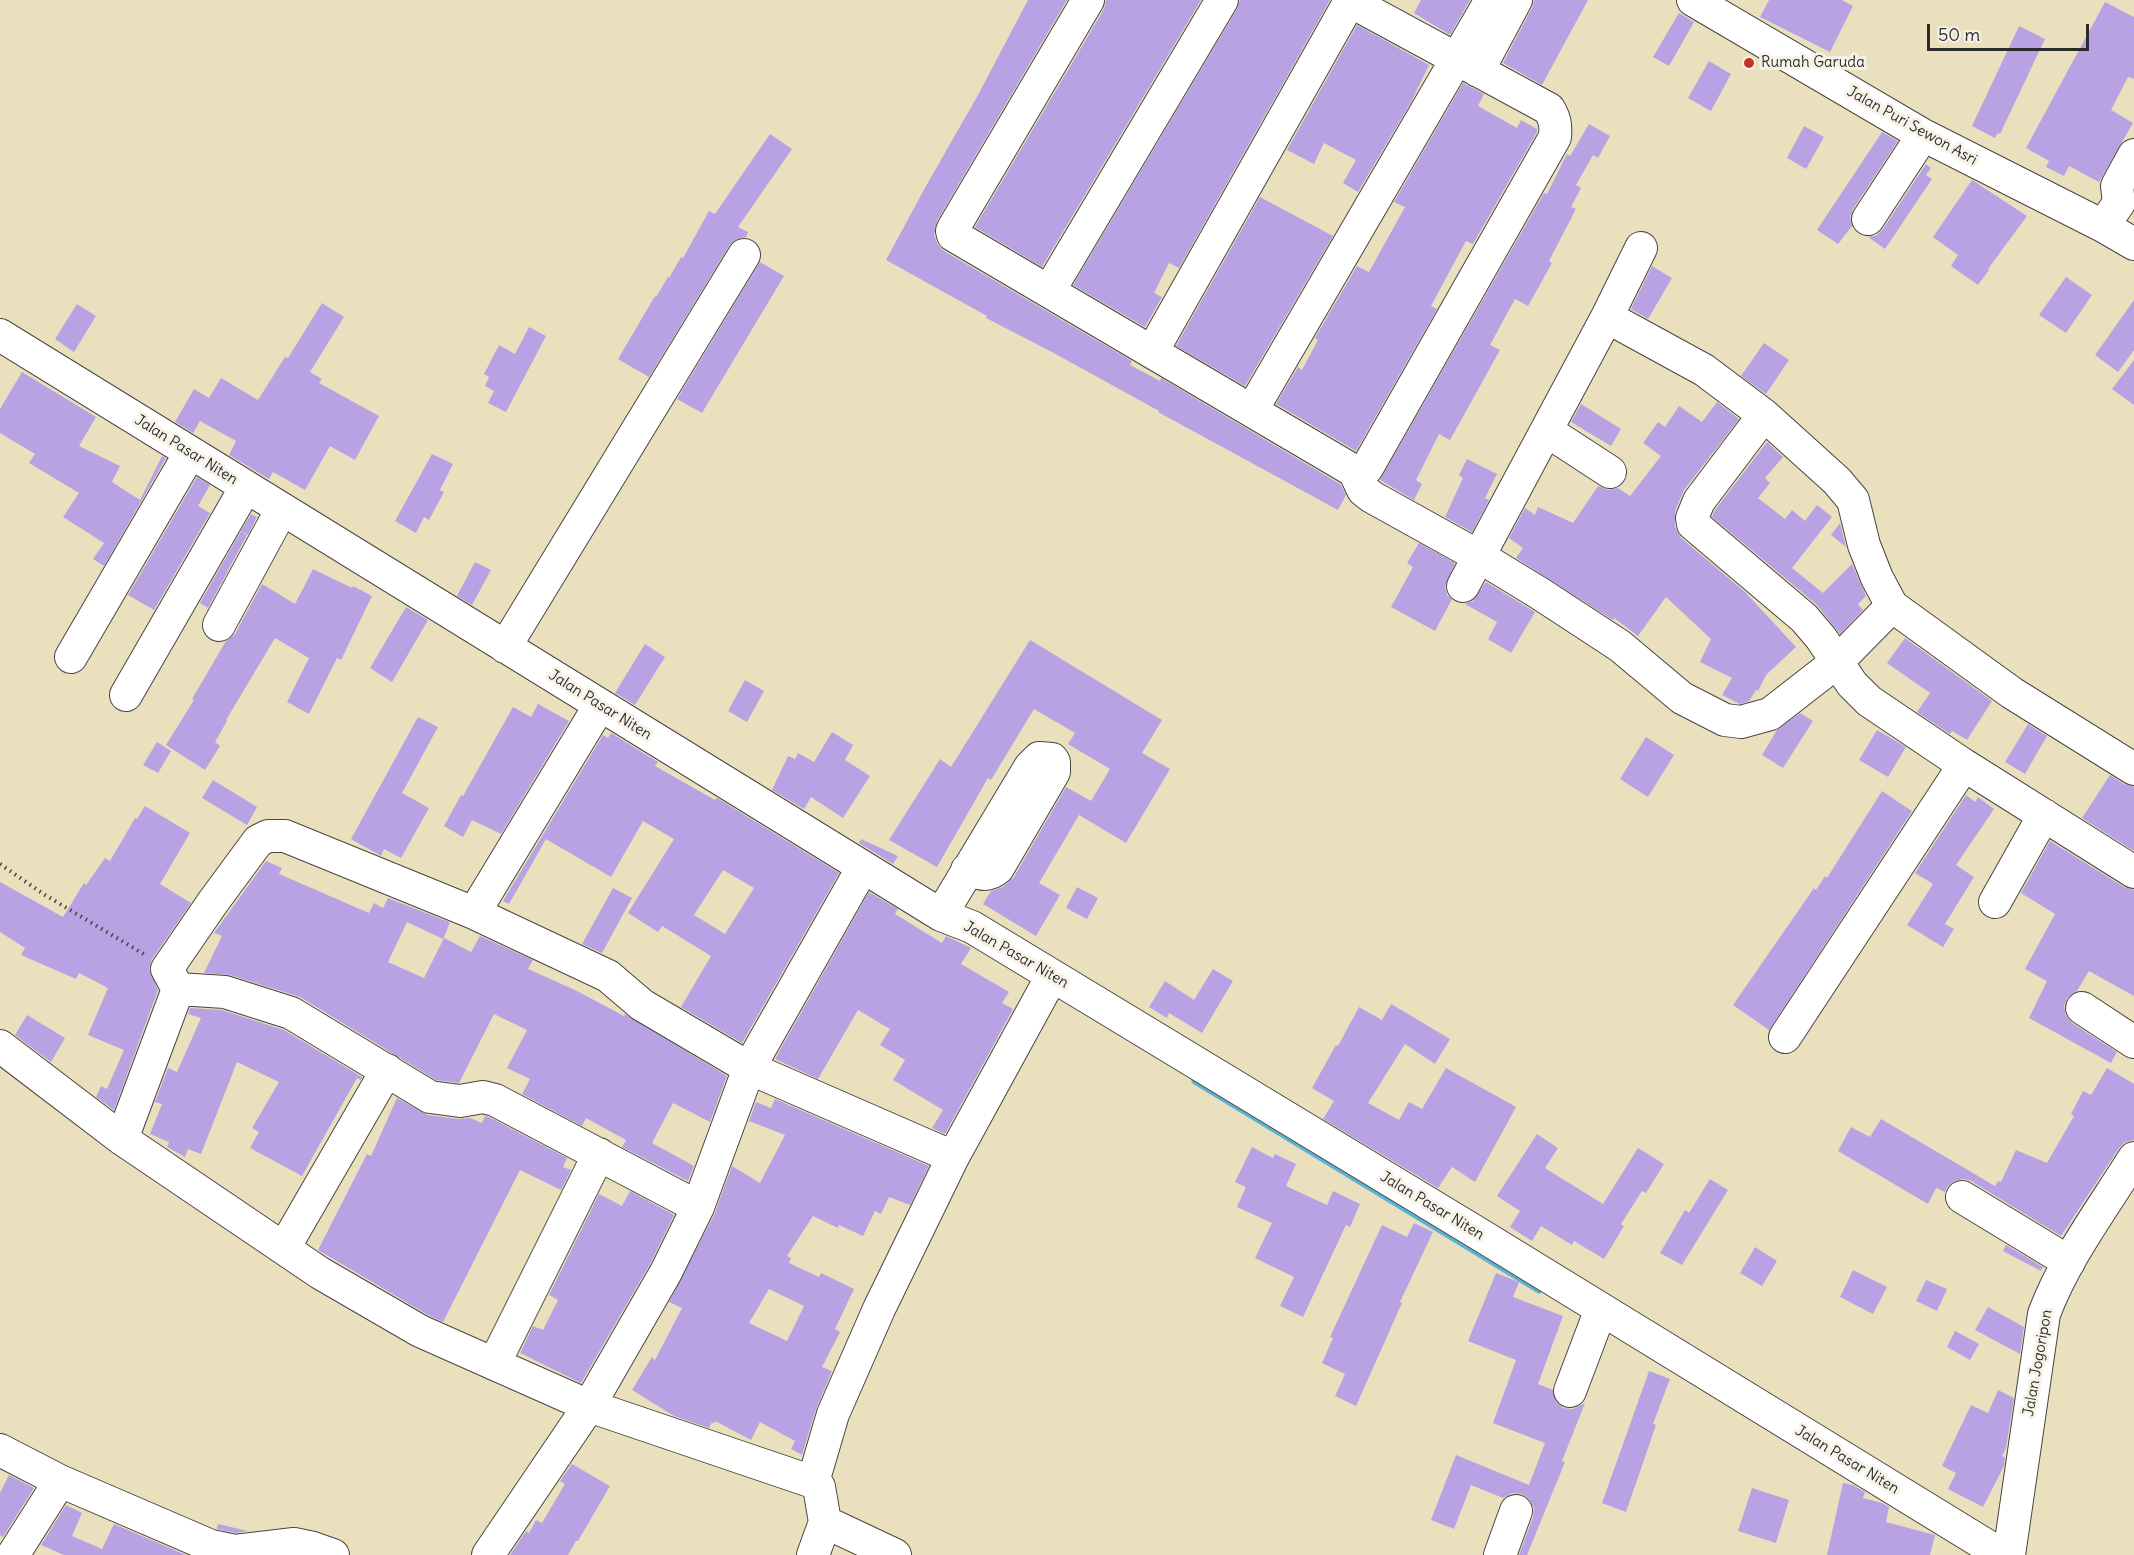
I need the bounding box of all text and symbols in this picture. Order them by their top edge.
scale bar [1930,12,2092,50]
text: 50 m [1938,23,1980,46]
place label: Rumah Garuda [1761,54,1865,72]
marker: Rumah Garuda [1742,56,1756,70]
street label: Jalan Puri Sewon Asri [1844,83,1980,169]
street label: Jalan Pasar Niten [131,411,241,489]
street label: Jalan Pasar Niten [545,666,655,744]
street label: Jalan Pasar Niten [960,918,1072,992]
street label: Jalan Pasar Niten [1377,1168,1487,1244]
street label: Jalan Jogoripon [2020,1308,2056,1418]
street label: Jalan Pasar Niten [1792,1422,1902,1498]

